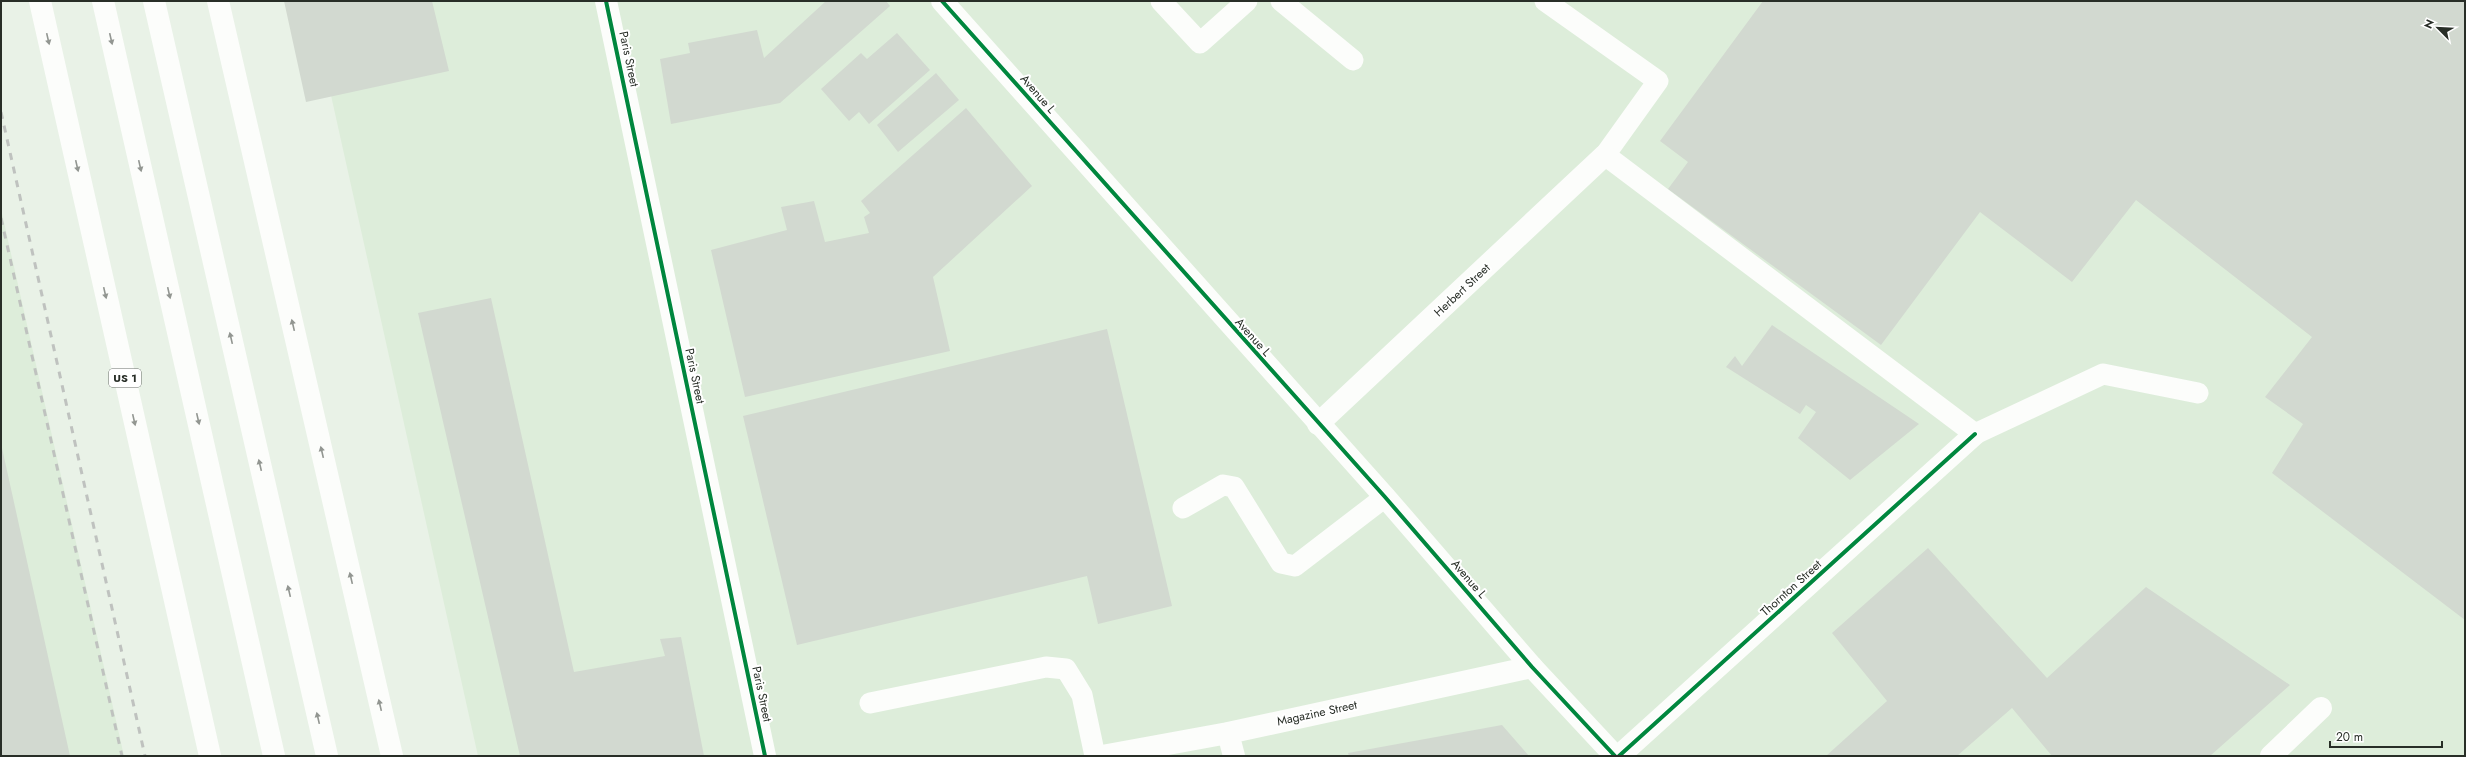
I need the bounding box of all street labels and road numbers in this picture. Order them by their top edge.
street label: Paris Street [614,30,644,89]
street label: Avenue L [1016,71,1060,118]
street label: Herbert Street [1430,259,1494,321]
street label: Avenue L [1231,314,1276,361]
street label: Paris Street [680,347,710,406]
road number: US 1 [109,369,141,387]
street label: Avenue L [1447,556,1491,603]
street label: Thornton Street [1756,556,1826,620]
street label: Paris Street [747,665,777,724]
street label: Magazine Street [1275,696,1359,730]

